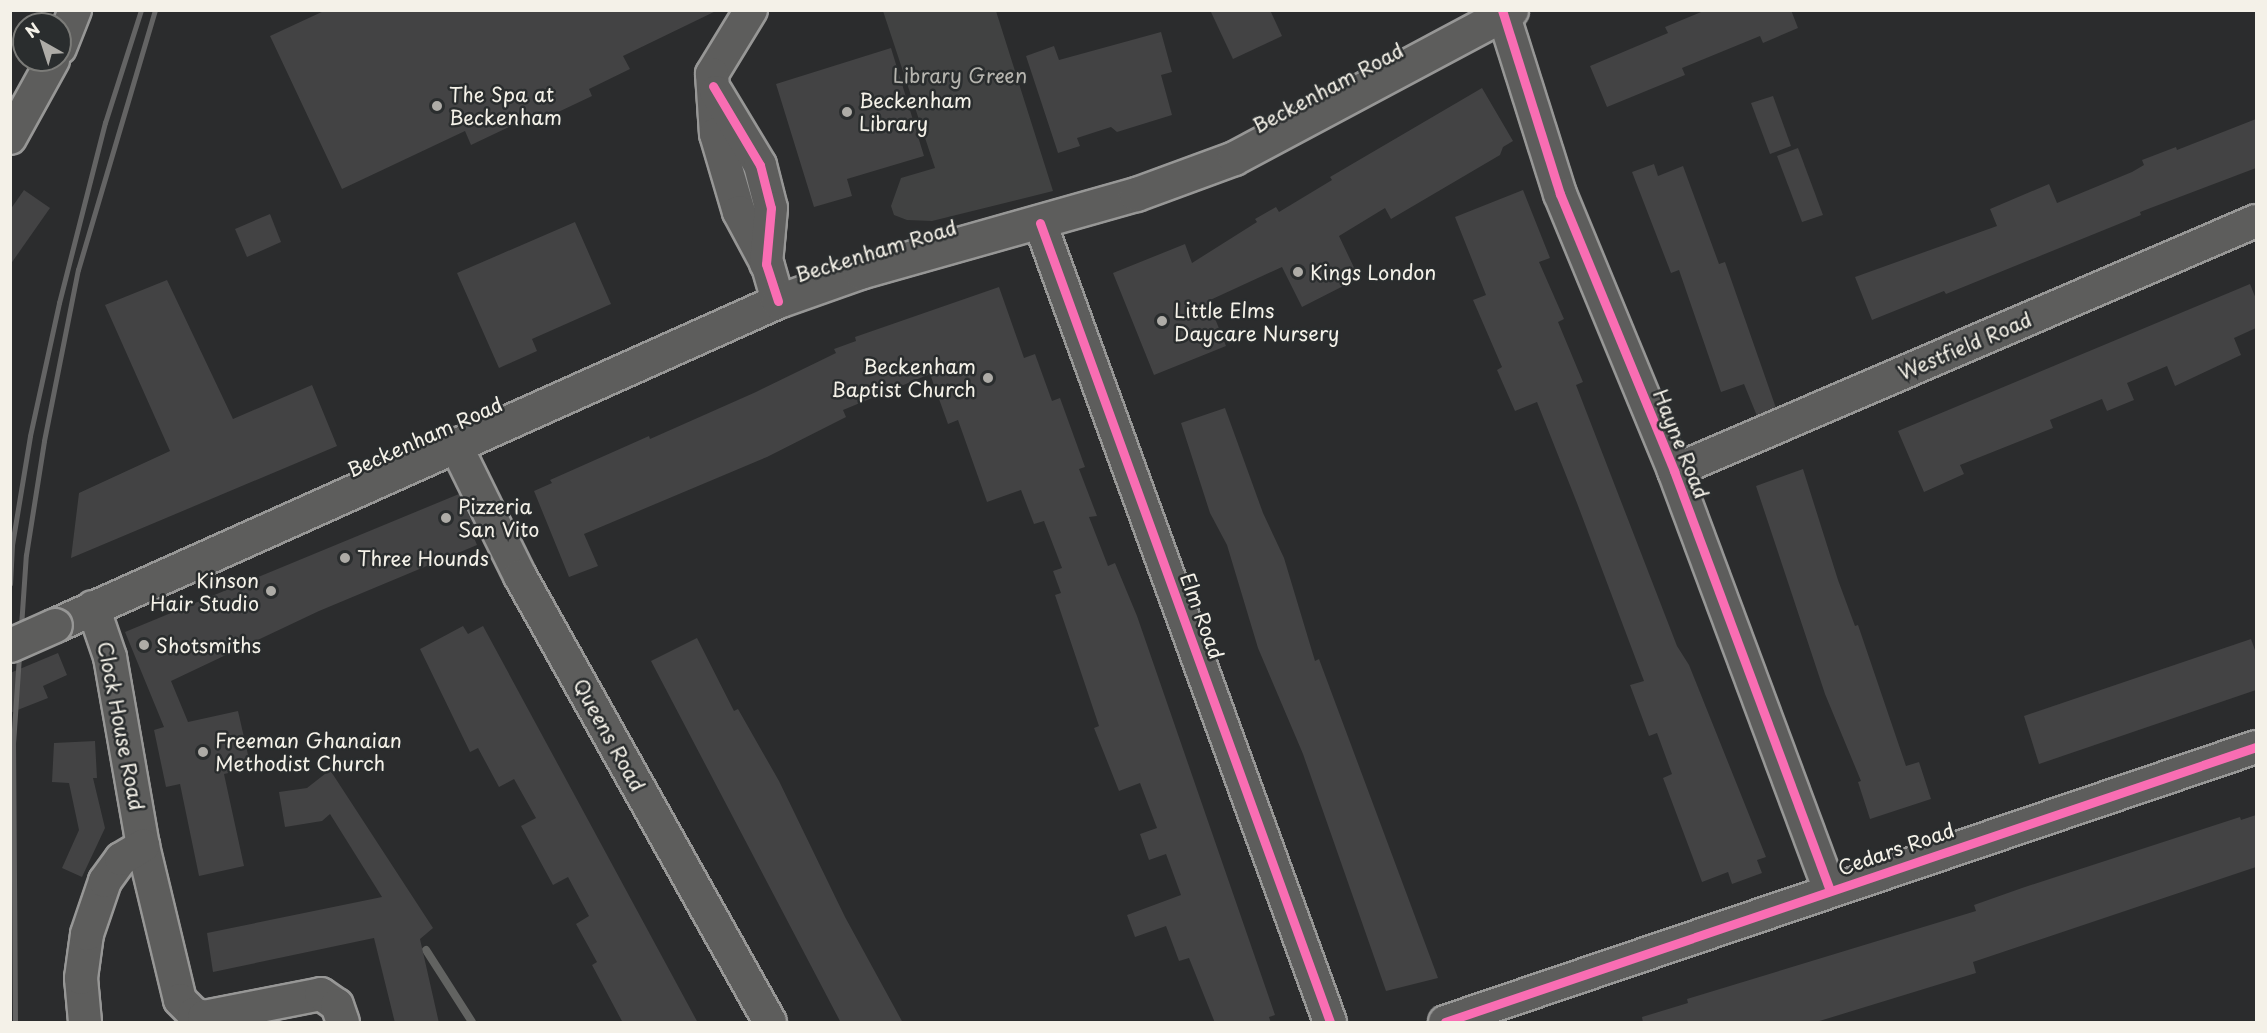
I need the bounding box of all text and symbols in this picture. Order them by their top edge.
north arrow [12,12,72,72]
text: N [19,16,44,43]
street label: Beckenham Road [1248,38,1408,138]
park label: Library Green [892,63,1028,87]
place label: The Spa at Beckenham [449,83,562,130]
place label: Beckenham Library [859,88,972,135]
marker: The Spa at Beckenham [430,99,444,113]
marker: Beckenham Library [840,105,854,119]
street label: Beckenham Road [792,215,960,287]
place label: Kings London [1310,260,1436,284]
marker: Kings London [1291,265,1305,279]
place label: Little Elms Daycare Nursery [1174,298,1340,345]
street label: Westfield Road [1895,307,2035,385]
marker: Little Elms Daycare Nursery [1155,314,1169,328]
place label: Beckenham Baptist Church [830,354,976,401]
marker: Beckenham Baptist Church [981,371,995,385]
street label: Hayne Road [1648,385,1714,503]
street label: Beckenham Road [343,392,507,482]
place label: Pizzeria San Vito [458,494,539,541]
marker: Pizzeria San Vito [439,511,453,525]
place label: Three Hounds [357,546,491,570]
marker: Three Hounds [338,551,352,565]
place label: Kinson Hair Studio [150,568,259,615]
street label: Elm Road [1175,569,1229,663]
marker: Kinson Hair Studio [264,584,278,598]
place label: Shotsmiths [156,633,261,657]
marker: Shotsmiths [137,638,151,652]
street label: Clock House Road [93,639,149,813]
street label: Queens Road [568,674,650,796]
place label: Freeman Ghanaian Methodist Church [215,728,399,775]
marker: Freeman Ghanaian Methodist Church [196,745,210,759]
street label: Cedars Road [1835,818,1957,880]

